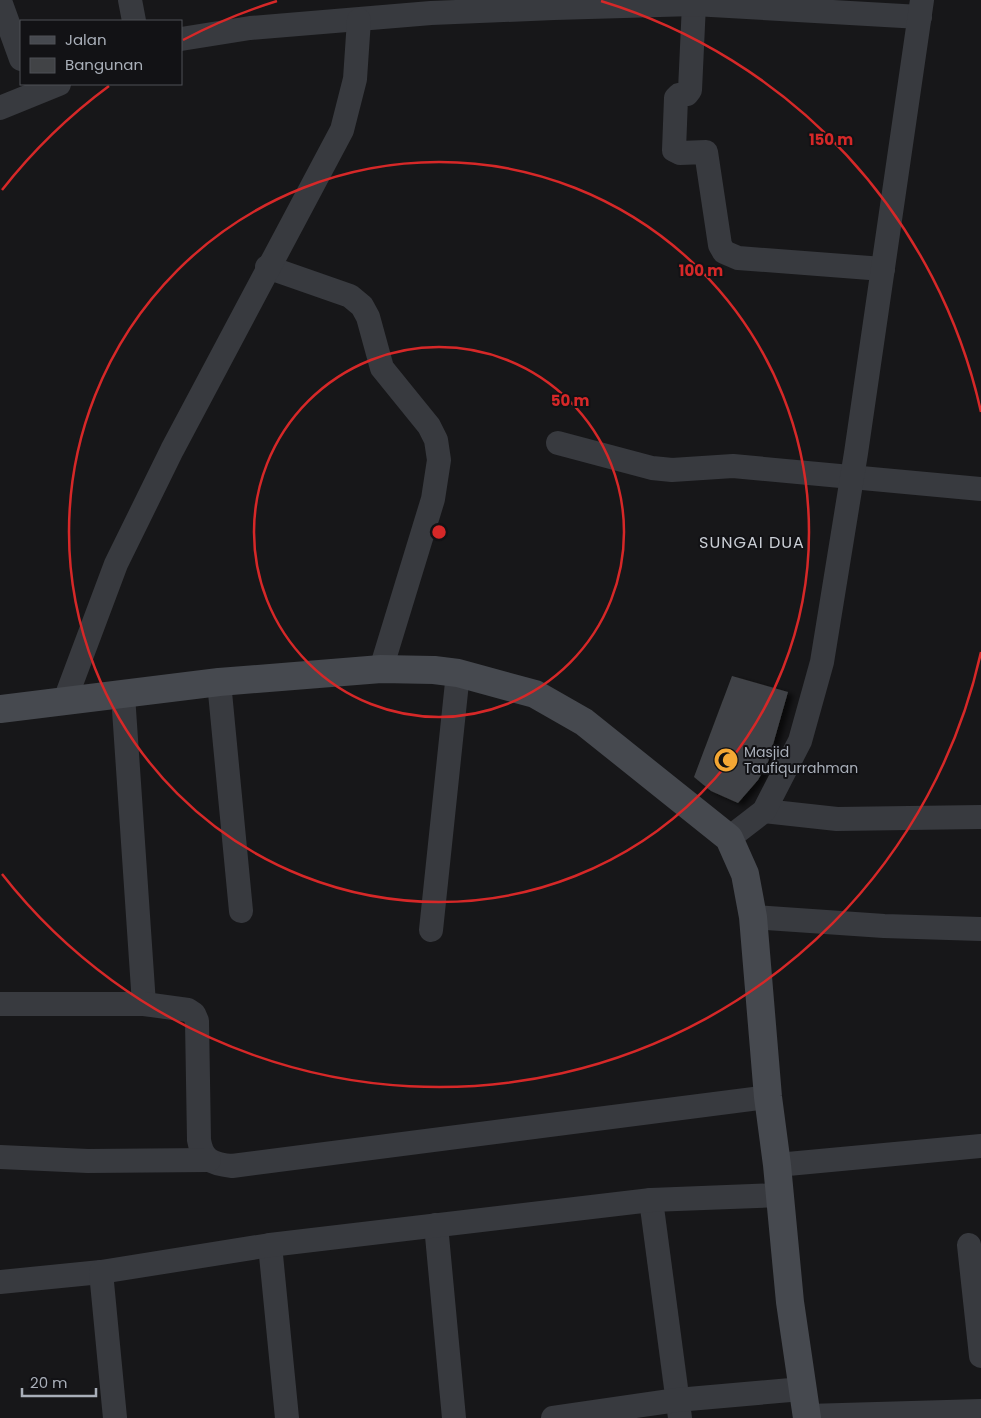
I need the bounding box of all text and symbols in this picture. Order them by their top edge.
legend [20,20,182,85]
text: Jalan [65,29,107,50]
text: Bangunan [65,54,143,75]
text: 150 m [809,129,853,150]
text: 100 m [679,260,723,281]
text: 50 m [551,390,589,411]
centre of rings [430,523,448,541]
district label: SUNGAI DUA [699,531,805,554]
place label: Masjid Taufiqurrahman [744,742,858,778]
mosque icon: Masjid Taufiqurrahman [713,747,739,773]
scale bar [22,1366,96,1398]
text: 20 m [30,1372,68,1393]

